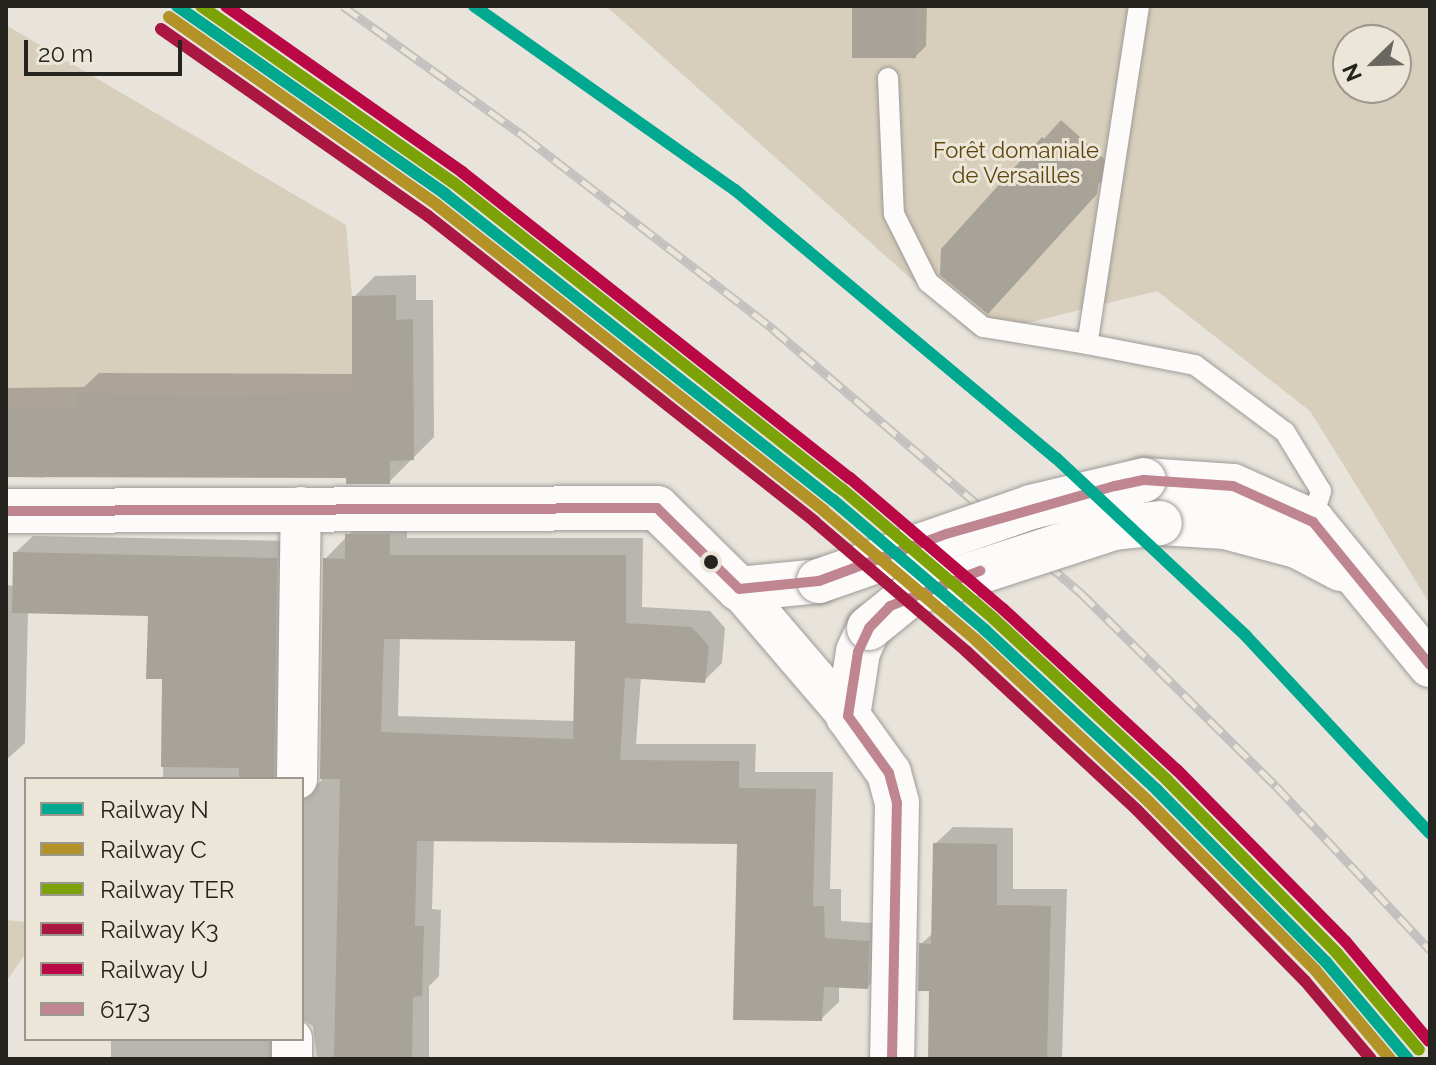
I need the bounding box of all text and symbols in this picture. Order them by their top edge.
scale bar [28,24,186,74]
north arrow [1332,24,1412,104]
text: 20 m [38,39,93,68]
text: N [1337,60,1367,85]
park label: Forêt domaniale de Versailles [933,137,1099,188]
unlabelled marker [703,554,719,570]
legend [24,777,304,1041]
text: Railway N [100,795,209,824]
text: Railway C [100,835,207,864]
text: Railway TER [100,875,235,904]
text: Railway K3 [100,915,219,944]
text: Railway U [100,955,208,984]
text: 6173 [100,995,150,1024]

